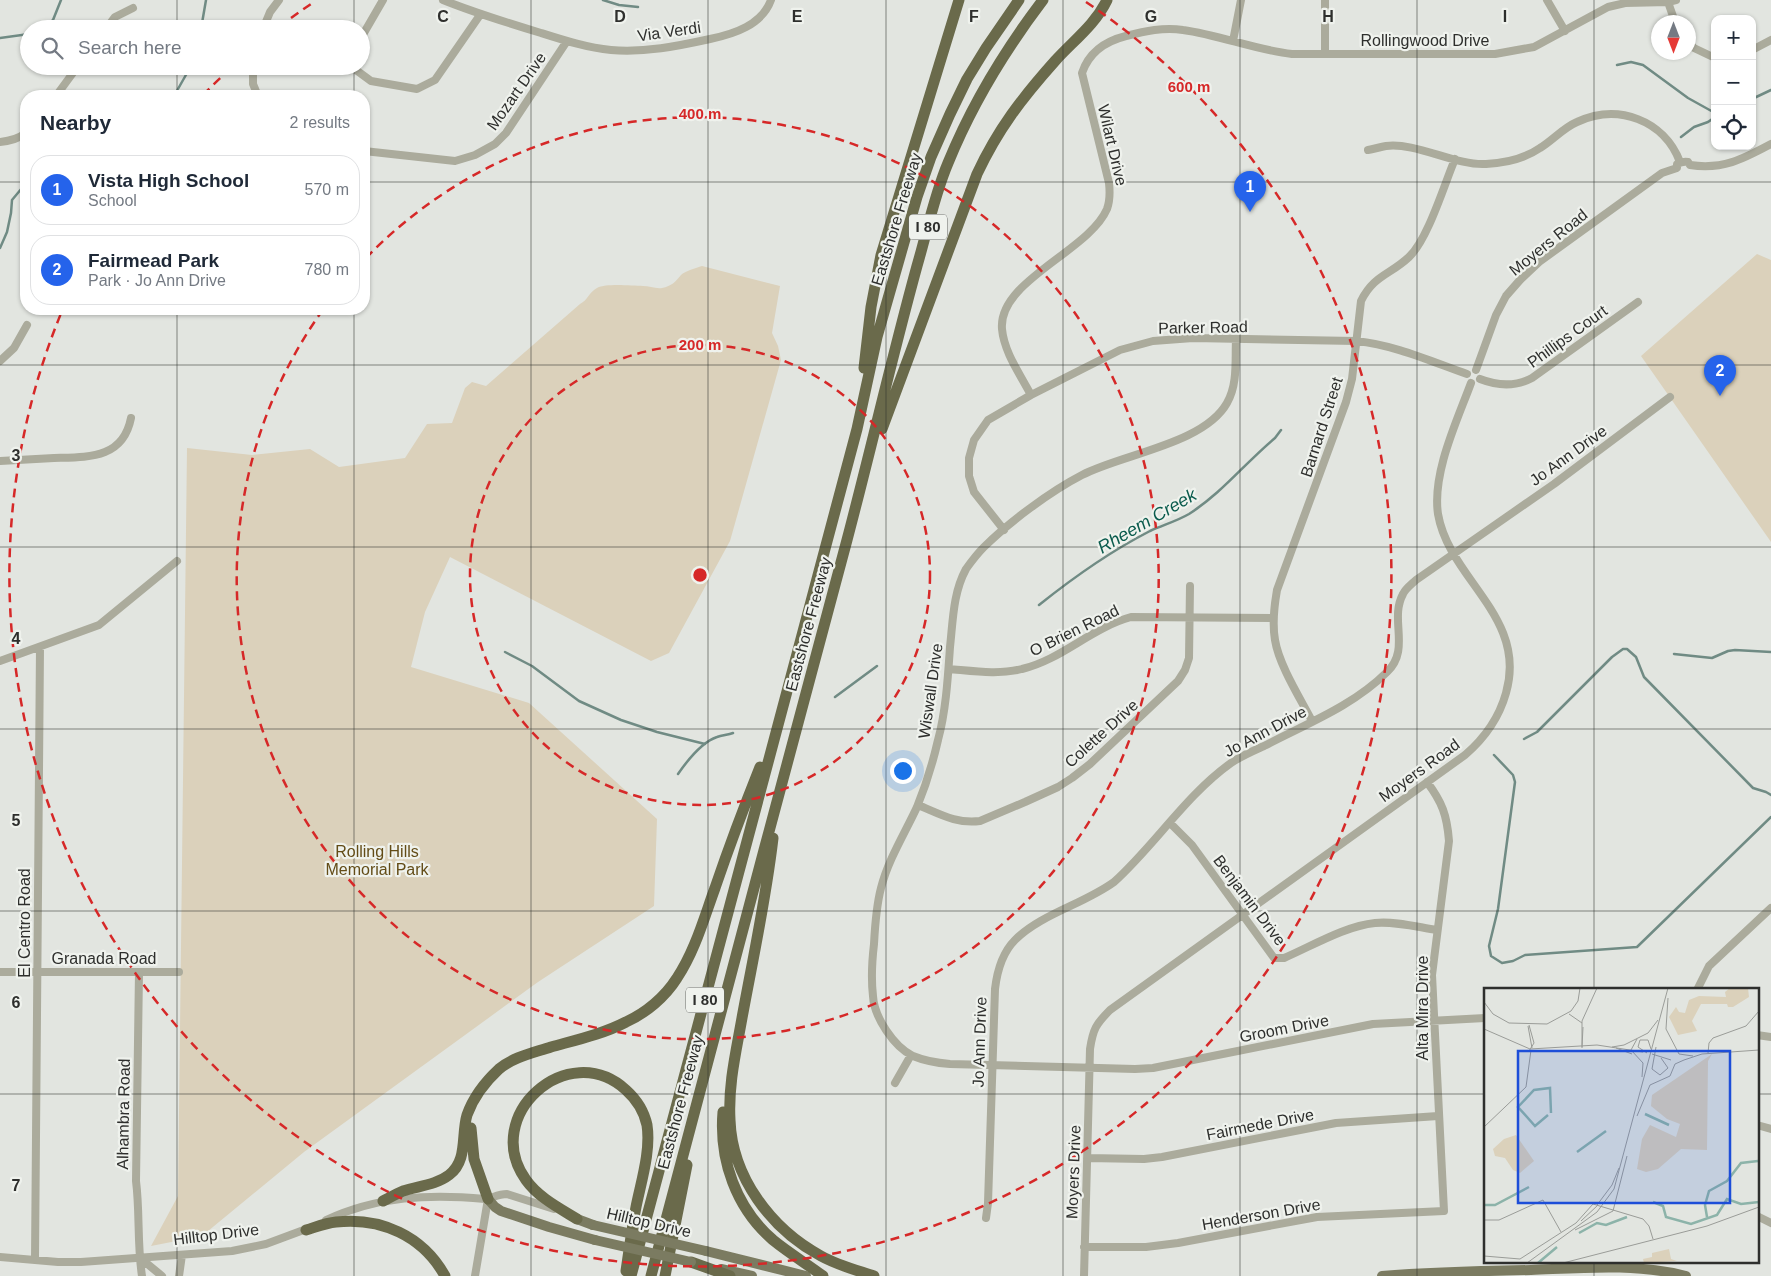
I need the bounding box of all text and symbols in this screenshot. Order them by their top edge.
text: C [437,8,449,25]
text: D [614,8,626,25]
text: E [792,8,803,25]
text: F [969,8,979,25]
text: G [1145,8,1157,25]
text: H [1322,8,1334,25]
text: I [1503,8,1507,25]
north arrow [1651,15,1696,60]
map controls [1711,15,1756,150]
button: + [1711,15,1756,60]
street label: Via Verdi [636,19,702,44]
search box [20,20,370,75]
street label: Rollingwood Drive [1361,32,1490,49]
icon: search [38,34,66,62]
text: Search here [78,37,182,58]
street label: Mozart Drive [483,49,549,133]
button: − [1711,60,1756,105]
text: 600 m [1168,78,1210,95]
street label: Wilart Drive [1095,103,1130,187]
text: 400 m [679,105,721,122]
button: locate [1711,105,1756,150]
text: Nearby [40,111,111,134]
text: 2 results [290,114,350,131]
street label: Eastshore Freeway [868,151,925,288]
text: Vista High School [88,170,249,191]
pin: 1 [1234,171,1266,212]
text: 1 [53,181,61,198]
text: 570 m [305,181,349,198]
text: School [88,192,137,209]
street label: Moyers Road [1506,206,1591,279]
road number: I 80 [909,214,947,240]
text: Fairmead Park [88,250,219,271]
text: 2 [53,261,61,278]
text: 780 m [305,261,349,278]
text: Park · Jo Ann Drive [88,272,226,289]
street label: Phillips Court [1524,302,1611,371]
street label: Parker Road [1158,318,1248,337]
text: 200 m [679,336,721,353]
pin: 2 [1704,355,1736,396]
street label: Barnard Street [1297,375,1346,479]
street label: Jo Ann Drive [1527,422,1610,489]
text: 3 [12,447,21,464]
water label: Rheem Creek [1094,484,1201,557]
street label: Eastshore Freeway [782,555,835,693]
centre of rings [691,566,709,584]
street label: O Brien Road [1027,602,1122,659]
text: 4 [12,630,21,647]
street label: Wiswall Drive [915,642,946,740]
street label: Colette Drive [1061,696,1141,771]
street label: Jo Ann Drive [1221,703,1309,760]
street label: Moyers Road [1376,736,1463,805]
your location [890,758,916,784]
text: 5 [12,812,21,829]
park label: Rolling Hills Memorial Park [325,843,430,878]
street label: Benjamin Drive [1210,852,1289,949]
street label: El Centro Road [16,868,33,978]
street label: Granada Road [52,950,156,967]
street label: Alta Mira Drive [1414,955,1431,1060]
road number: I 80 [686,988,724,1012]
inset map [1484,988,1758,1264]
text: 6 [12,994,21,1011]
street label: Jo Ann Drive [969,996,990,1088]
street label: Groom Drive [1238,1011,1330,1045]
street label: Eastshore Freeway [654,1033,707,1171]
street label: Alhambra Road [114,1058,133,1170]
street label: Fairmede Drive [1205,1106,1315,1143]
street label: Moyers Drive [1063,1125,1084,1219]
text: 7 [12,1177,21,1194]
street label: Henderson Drive [1200,1196,1322,1233]
street label: Hilltop Drive [605,1205,693,1240]
street label: Hilltop Drive [172,1221,260,1248]

